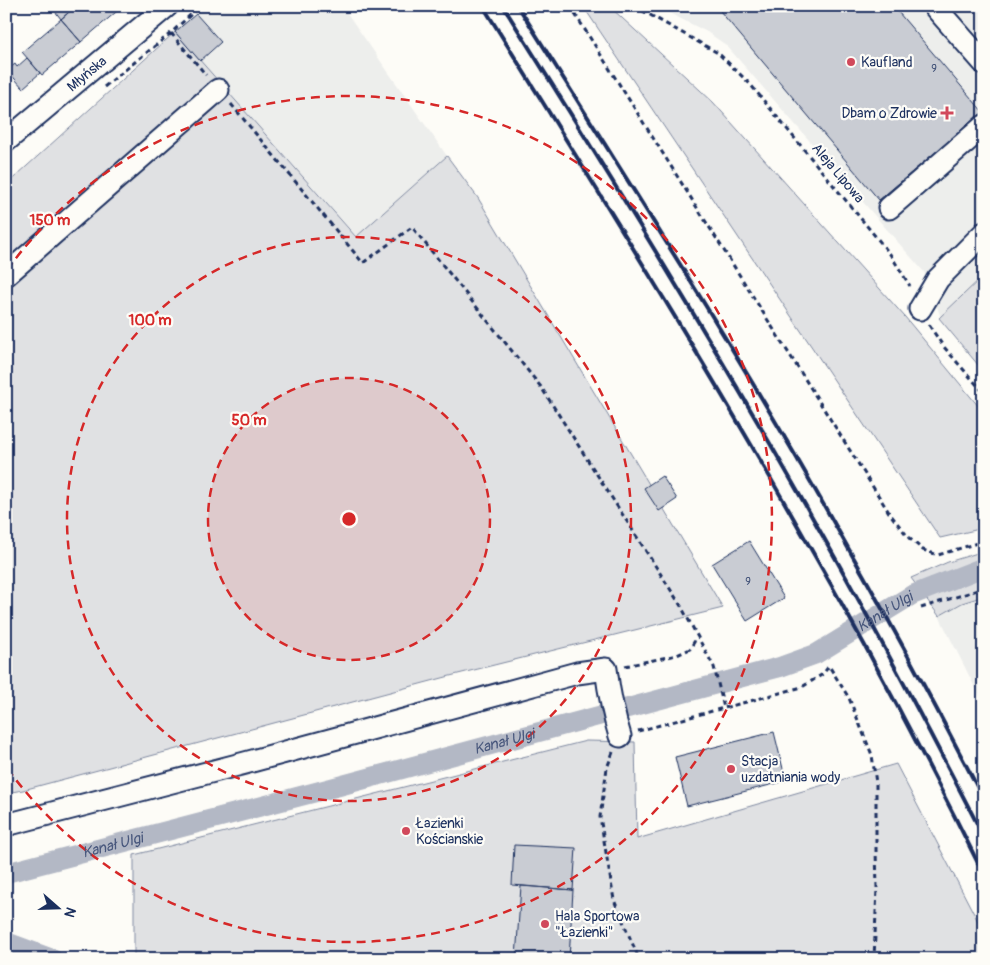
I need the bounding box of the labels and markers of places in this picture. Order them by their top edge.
place label: Kaufland [861,54,913,71]
marker: Kaufland [845,56,857,68]
place label: Dbam o Zdrowie [841,105,937,122]
marker: Dbam o Zdrowie [941,107,953,119]
centre of rings [340,510,358,528]
place label: Stacja uzdatniania wody [741,753,840,786]
marker: Stacja uzdatniania wody [725,763,737,775]
place label: Łazienki Kościanskie [415,815,483,848]
marker: Łazienki Kościanskie [400,825,412,837]
place label: Hala Sportowa "Łazienki" [555,908,640,941]
marker: Hala Sportowa "Łazienki" [539,918,551,930]

